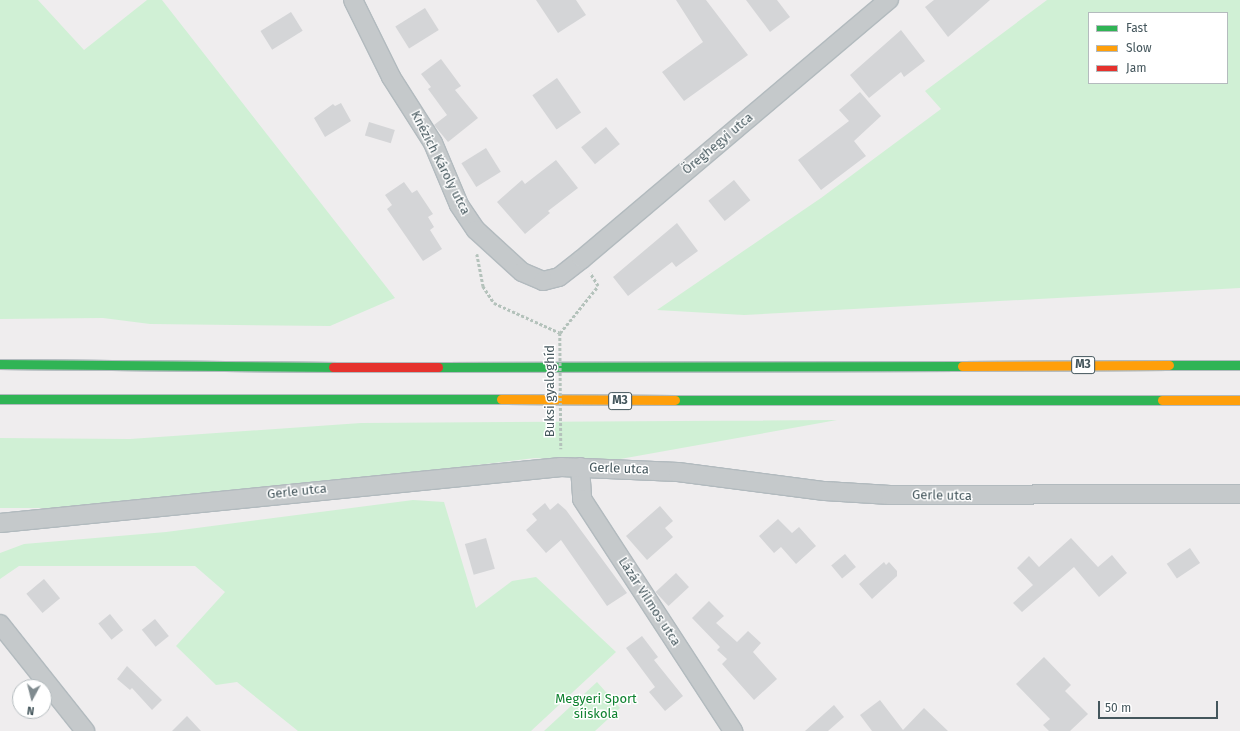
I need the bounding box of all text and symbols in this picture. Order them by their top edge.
legend [1088,12,1228,84]
text: Fast [1126,21,1148,35]
text: Slow [1126,41,1152,55]
text: Jam [1126,61,1146,75]
street label: Knézich Károly utca [407,108,473,218]
street label: Öreghegyi utca [679,110,757,178]
street label: Buksi gyaloghíd [542,345,558,437]
road number: M3 [1071,355,1095,375]
road number: M3 [608,391,632,411]
street label: Gerle utca [589,460,649,478]
street label: Gerle utca [266,481,328,503]
street label: Gerle utca [912,488,972,504]
street label: Lázár Vilmos utca [615,555,683,649]
north arrow [12,679,52,719]
park label: Megyeri Sport síiskola [555,692,637,723]
scale bar [1100,693,1220,719]
text: 50 m [1105,701,1131,715]
text: N [26,704,35,717]

